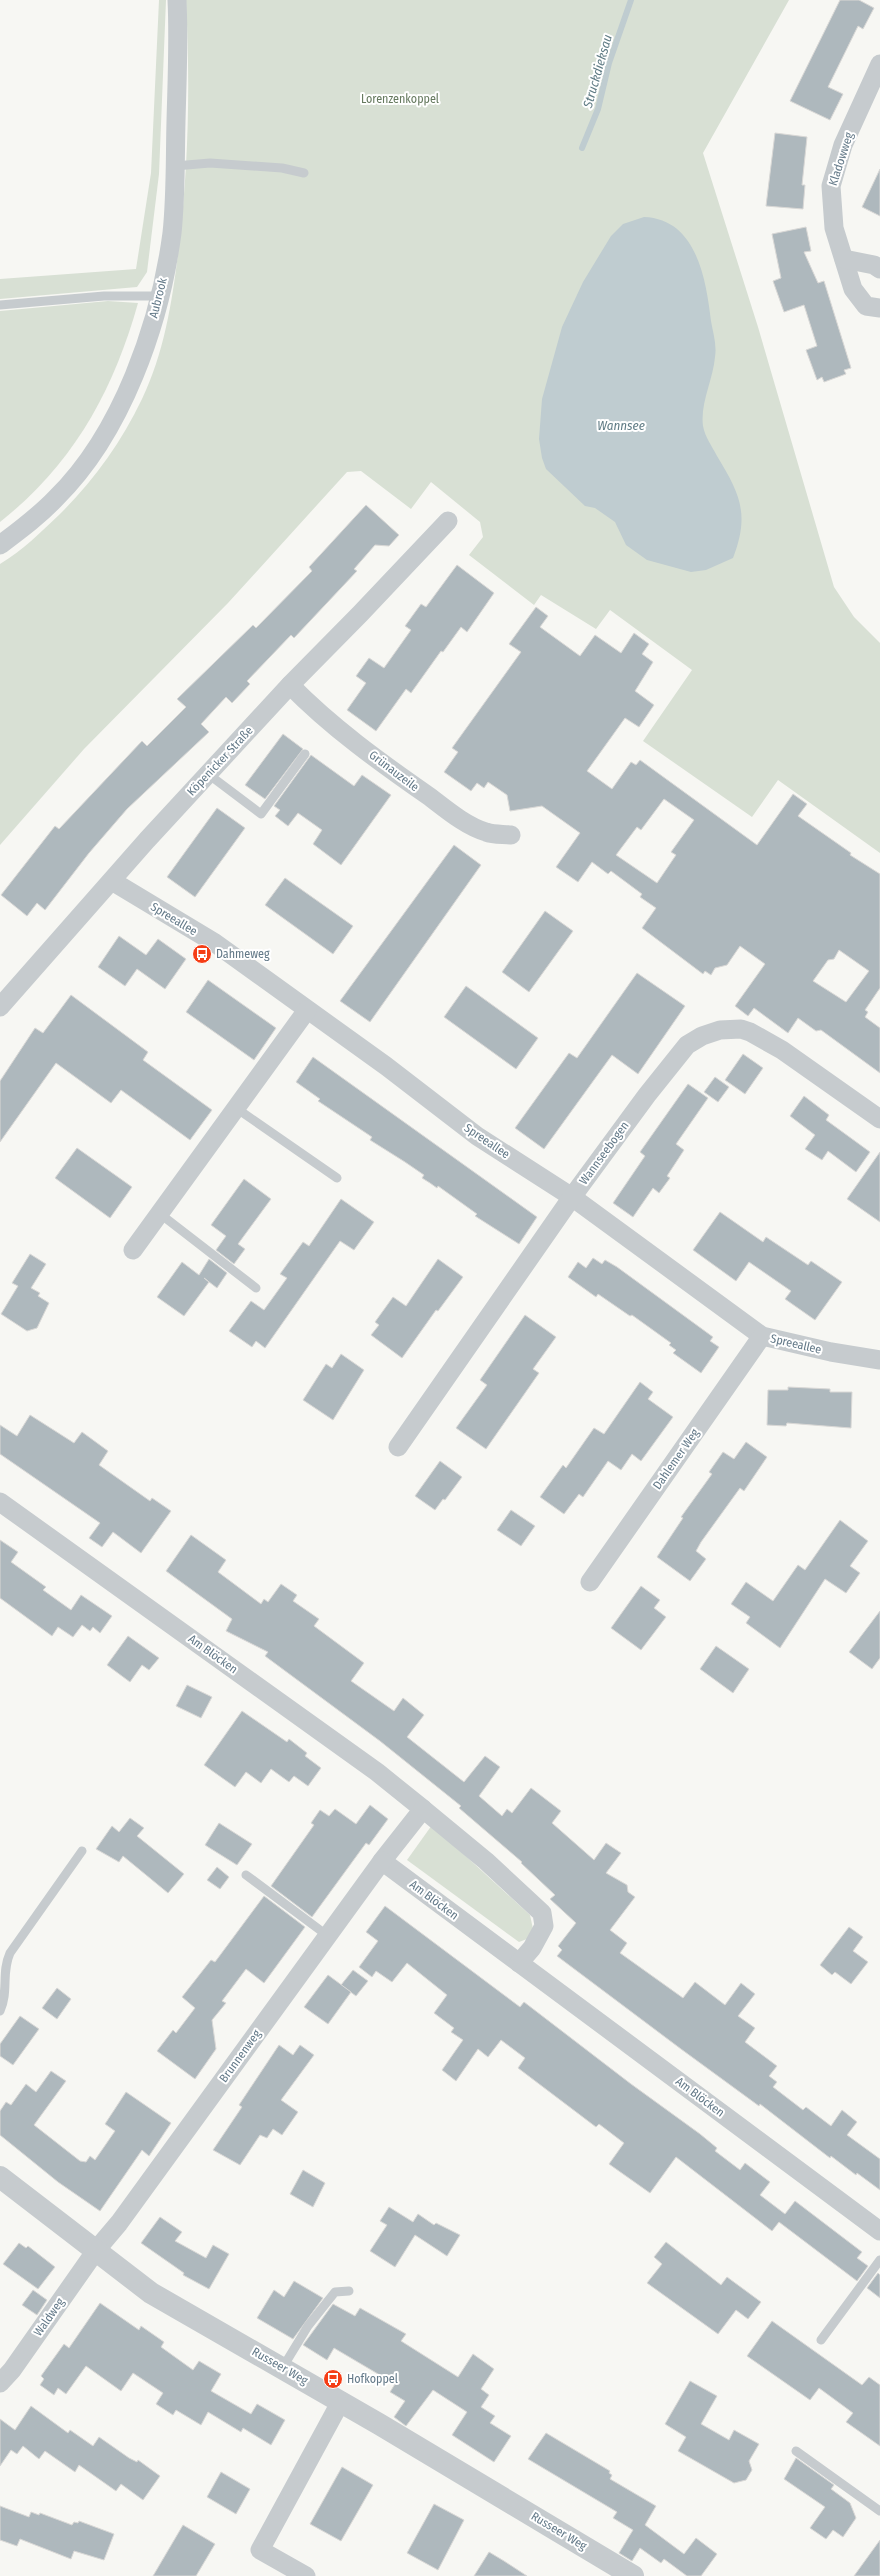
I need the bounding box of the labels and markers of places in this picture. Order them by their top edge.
bus stop icon: Dahmeweg [191,943,213,965]
place label: Dahmeweg [216,947,270,961]
bus stop icon: Hofkoppel [322,2368,344,2390]
place label: Hofkoppel [347,2372,398,2386]

